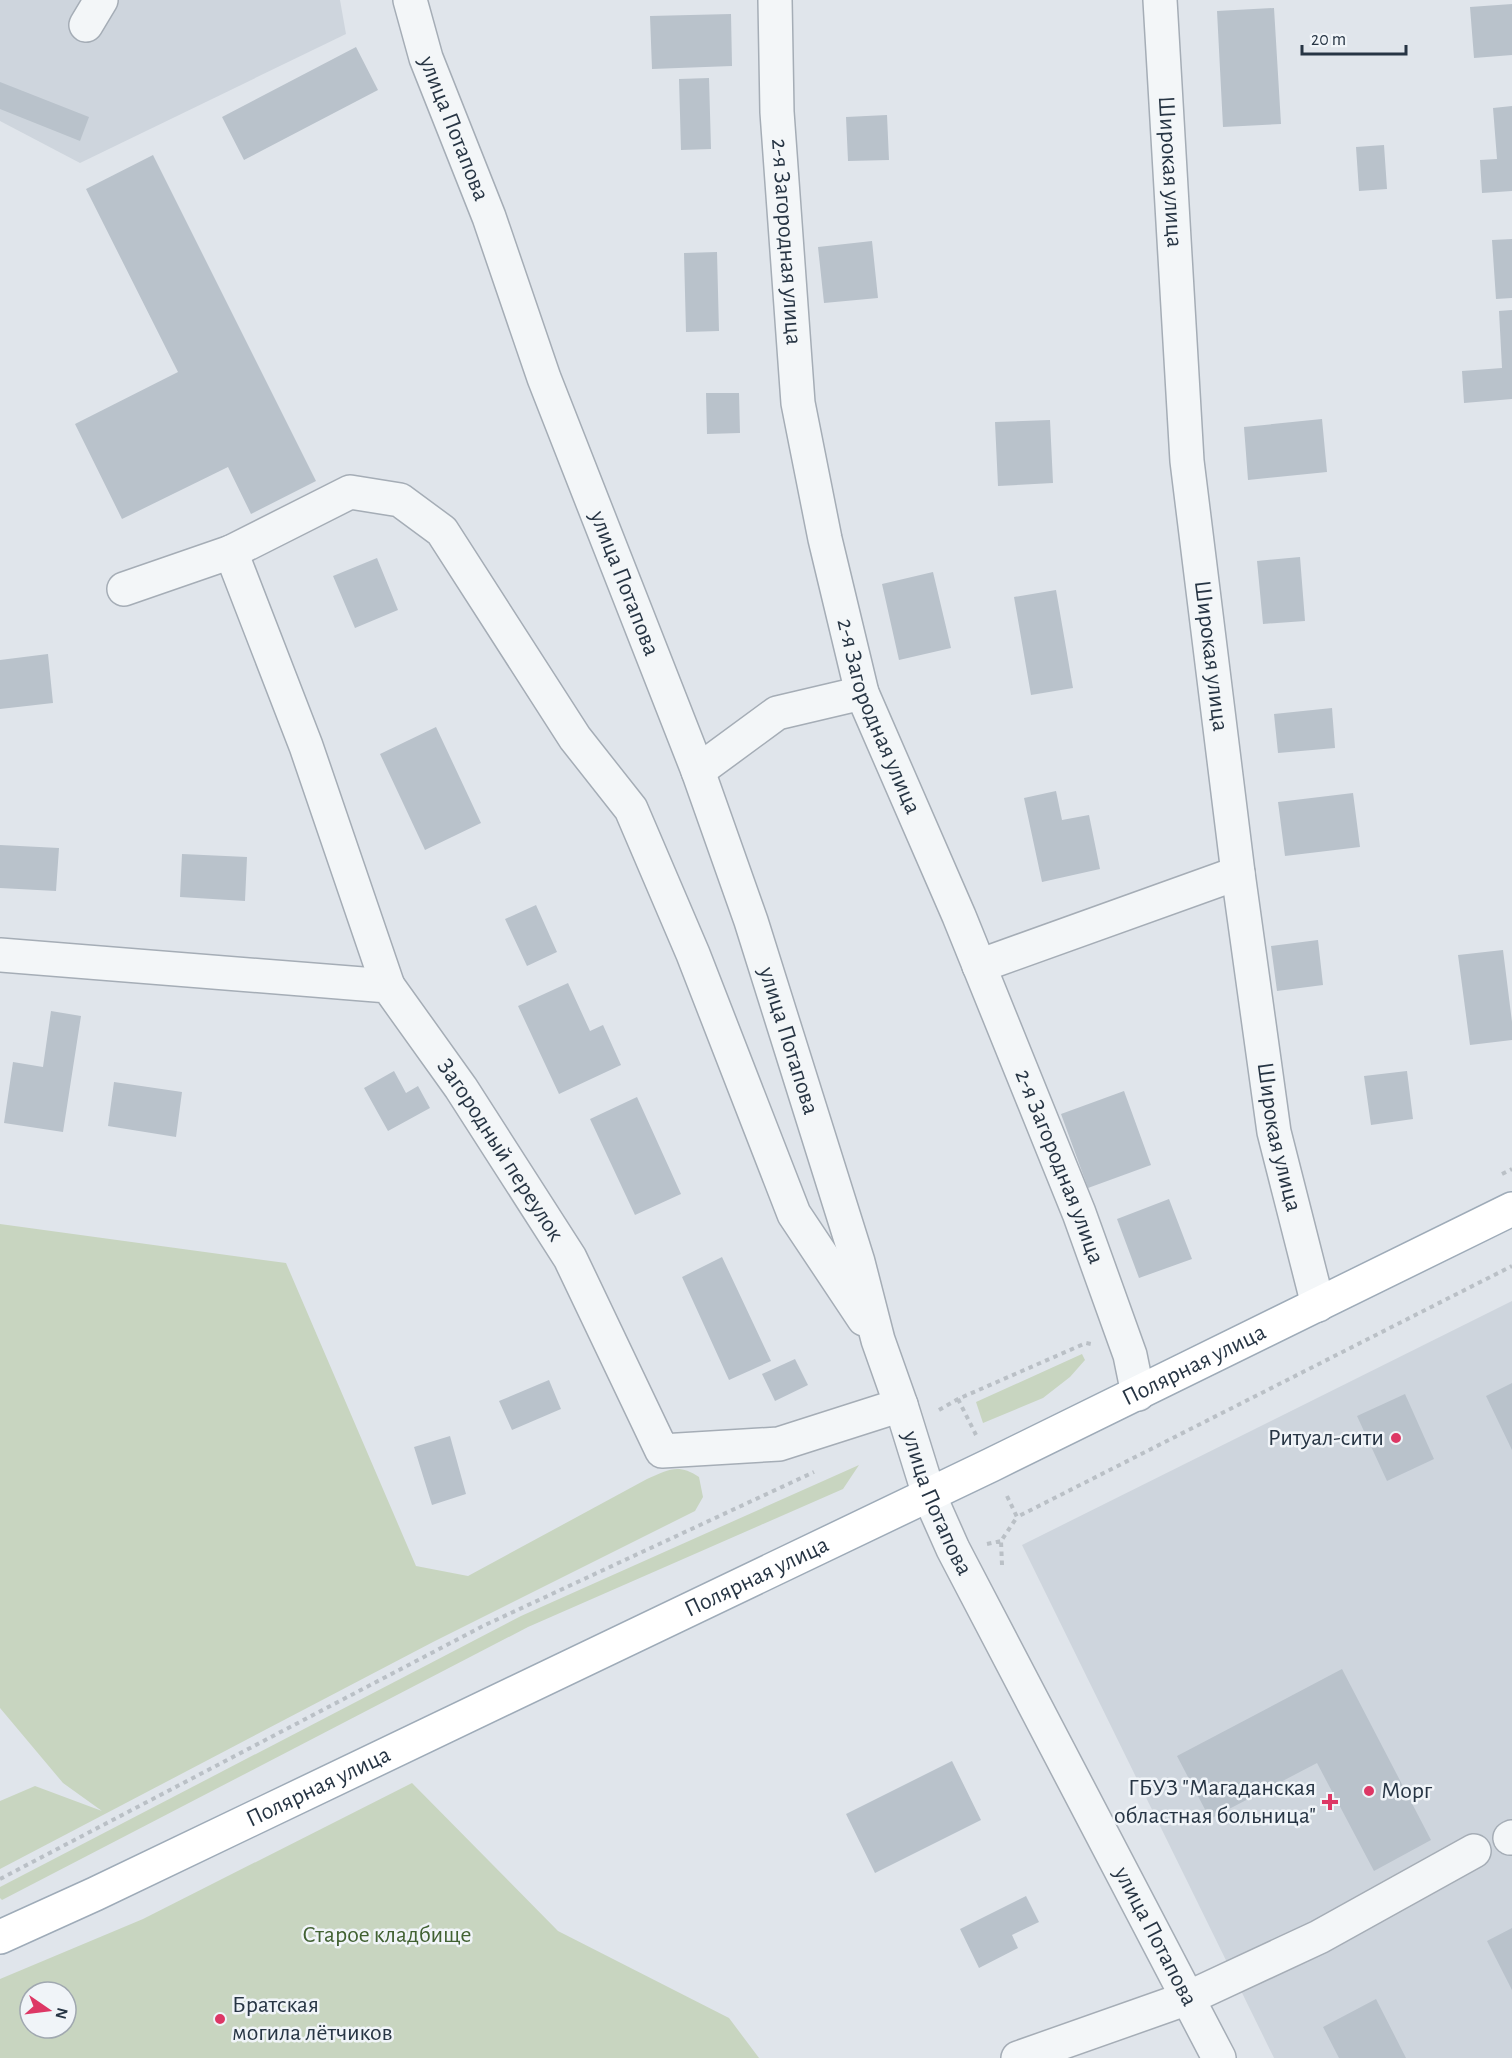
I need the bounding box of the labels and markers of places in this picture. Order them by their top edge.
place label: Ритуал-сити [1268,1426,1384,1450]
marker: Ритуал-сити [1389,1431,1403,1445]
place label: ГБУЗ "Магаданская областная больница" [1114,1776,1316,1828]
place label: Морг [1381,1779,1433,1803]
marker: Морг [1362,1784,1376,1798]
marker: ГБУЗ "Магаданская областная больница" [1321,1793,1339,1811]
place label: Братская могила лётчиков [232,1993,393,2045]
marker: Братская могила лётчиков [213,2012,227,2026]

